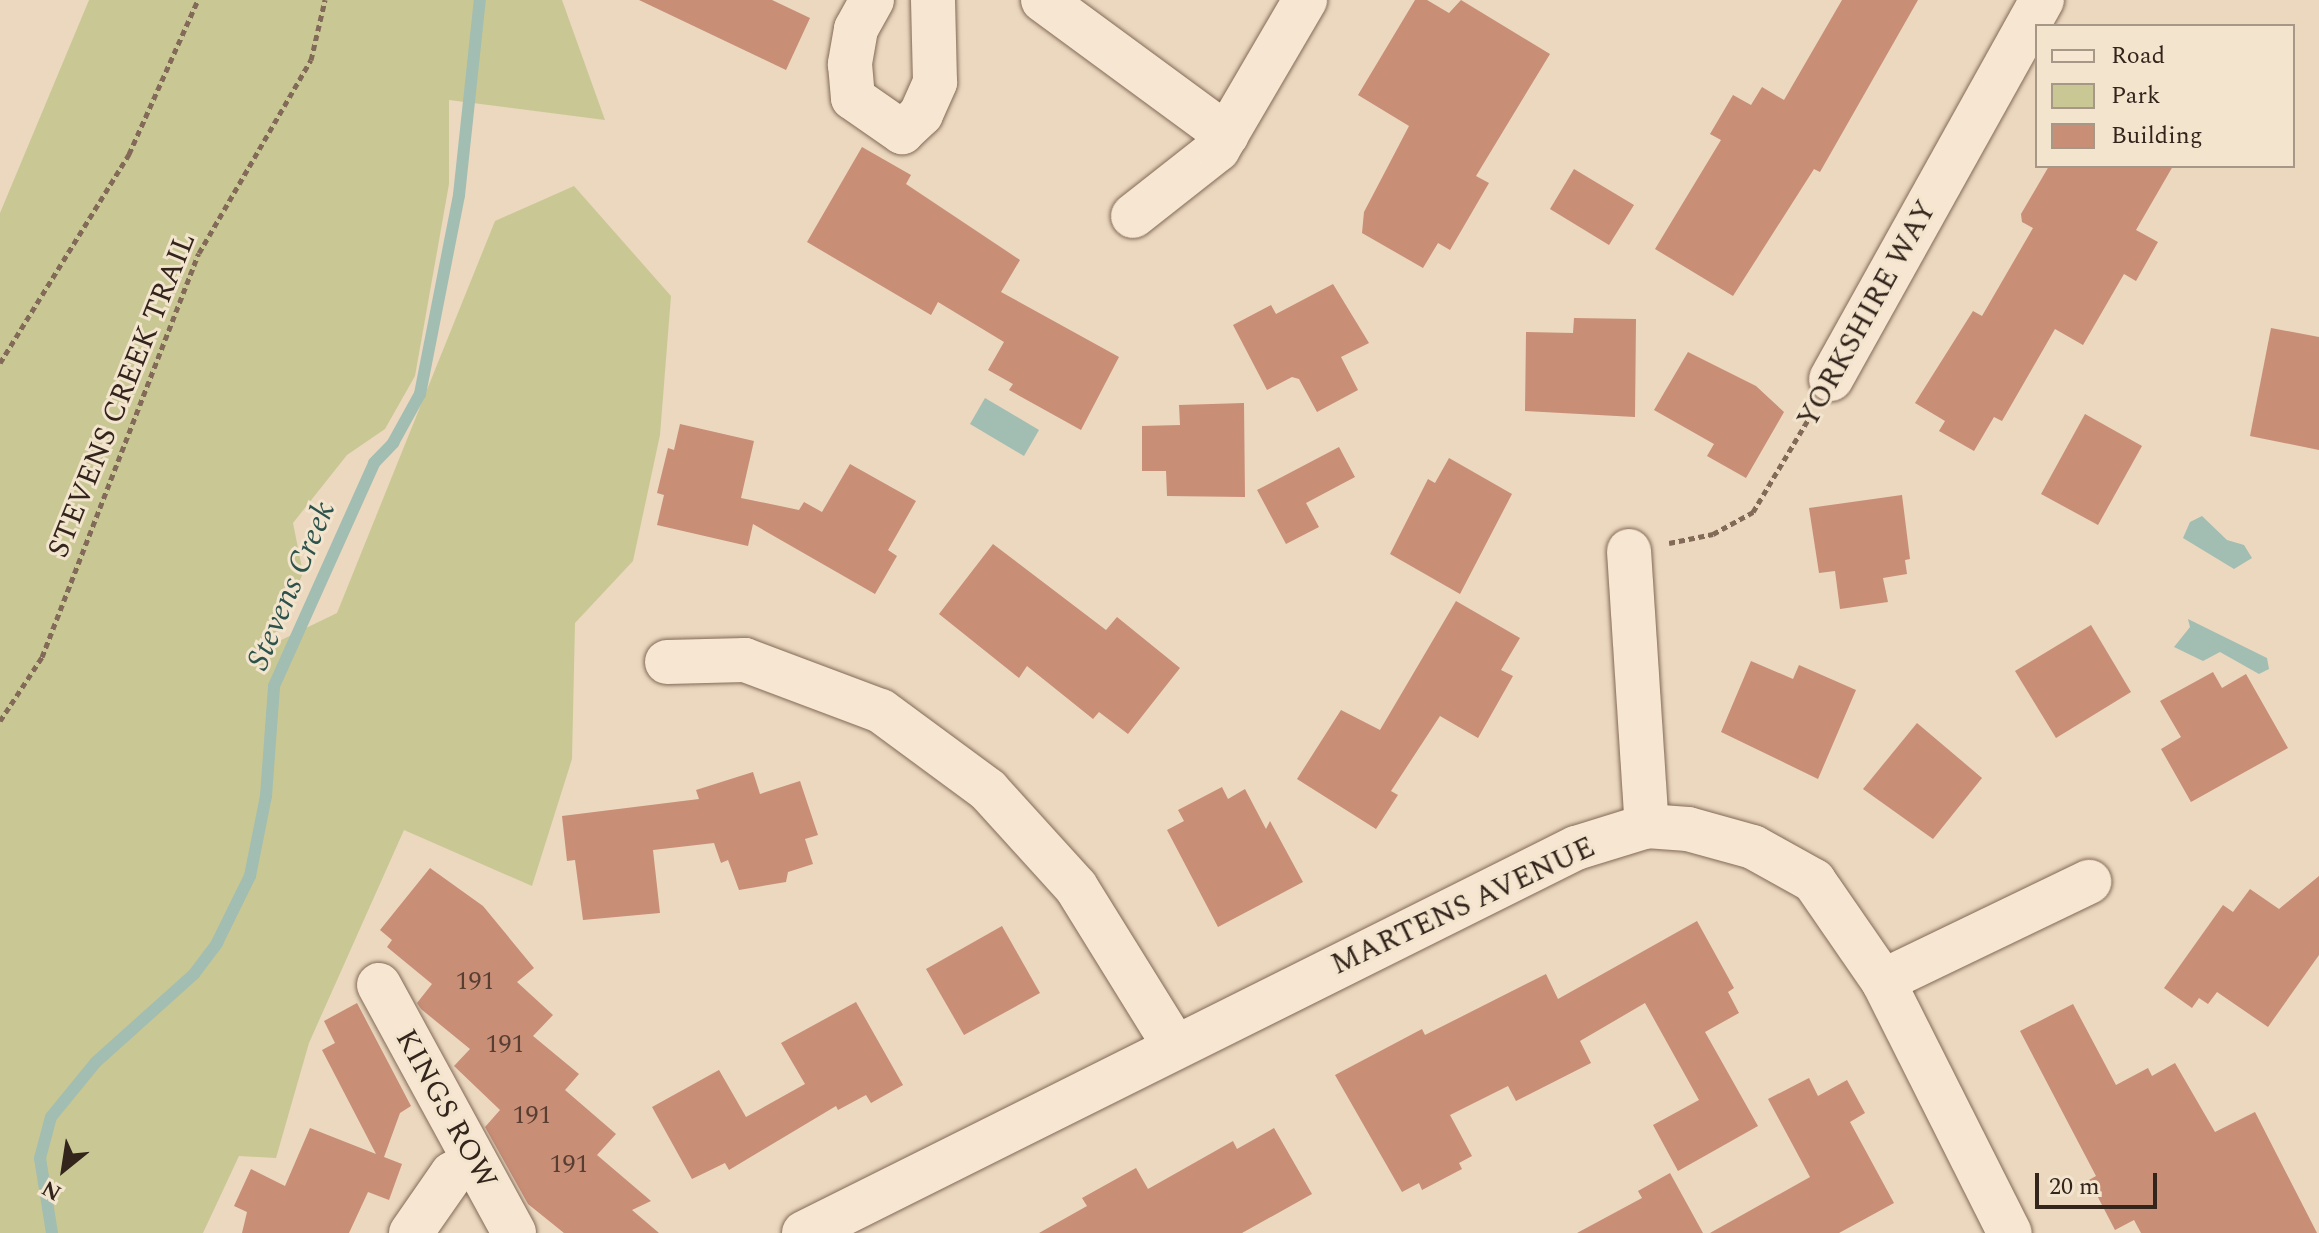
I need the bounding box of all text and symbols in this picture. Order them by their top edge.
legend [2035,24,2295,168]
text: Road [2111,38,2165,74]
text: Park [2111,78,2161,114]
text: Building [2111,118,2203,154]
street label: YORKSHIRE WAY [1790,194,1944,434]
street label: STEVENS CREEK TRAIL [40,227,204,563]
water label: Stevens Creek [239,496,345,676]
street label: MARTENS AVENUE [1325,829,1601,983]
house number: 191 [456,966,494,998]
street label: KINGS ROW [387,1023,505,1195]
house number: 191 [486,1029,524,1061]
house number: 191 [513,1100,551,1132]
north arrow [24,1129,104,1209]
house number: 191 [550,1149,588,1181]
scale bar [2039,1157,2161,1207]
text: 20 m [2049,1169,2100,1205]
text: N [36,1171,68,1209]

